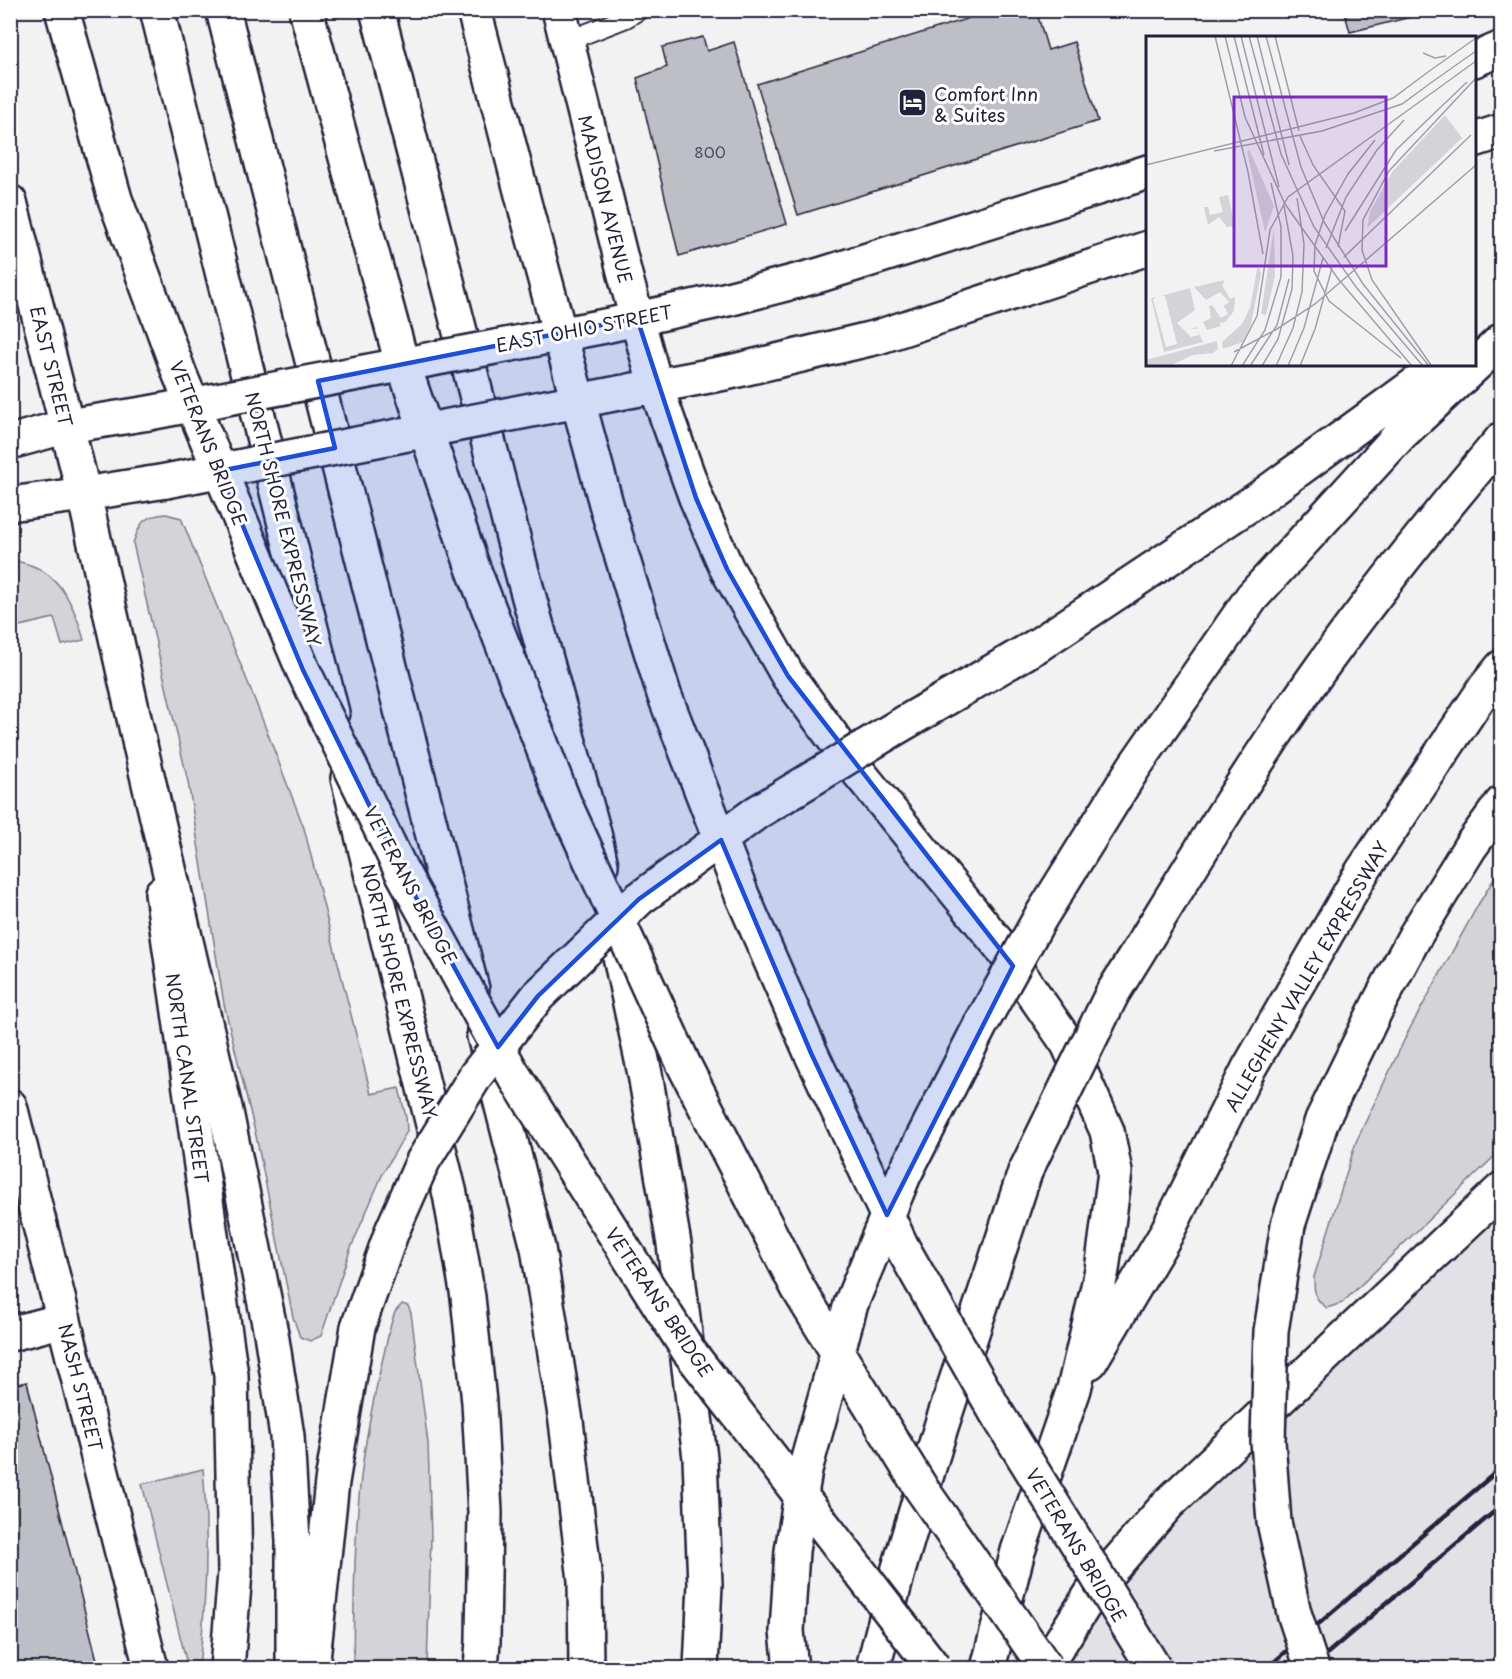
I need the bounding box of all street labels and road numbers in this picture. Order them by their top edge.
street label: MADISON AVENUE [572,112,640,286]
street label: EAST OHIO STREET [493,298,675,358]
street label: EAST STREET [24,303,80,430]
street label: VETERANS BRIDGE [164,357,254,529]
street label: NORTH SHORE EXPRESSWAY [239,389,329,649]
street label: VETERANS BRIDGE [358,801,464,969]
street label: ALLEGHENY VALLEY EXPRESSWAY [1217,835,1395,1116]
street label: NORTH SHORE EXPRESSWAY [355,861,445,1121]
street label: NORTH CANAL STREET [160,971,216,1185]
street label: VETERANS BRIDGE [600,1222,720,1382]
street label: NASH STREET [52,1320,110,1454]
street label: VETERANS BRIDGE [1020,1463,1134,1627]

